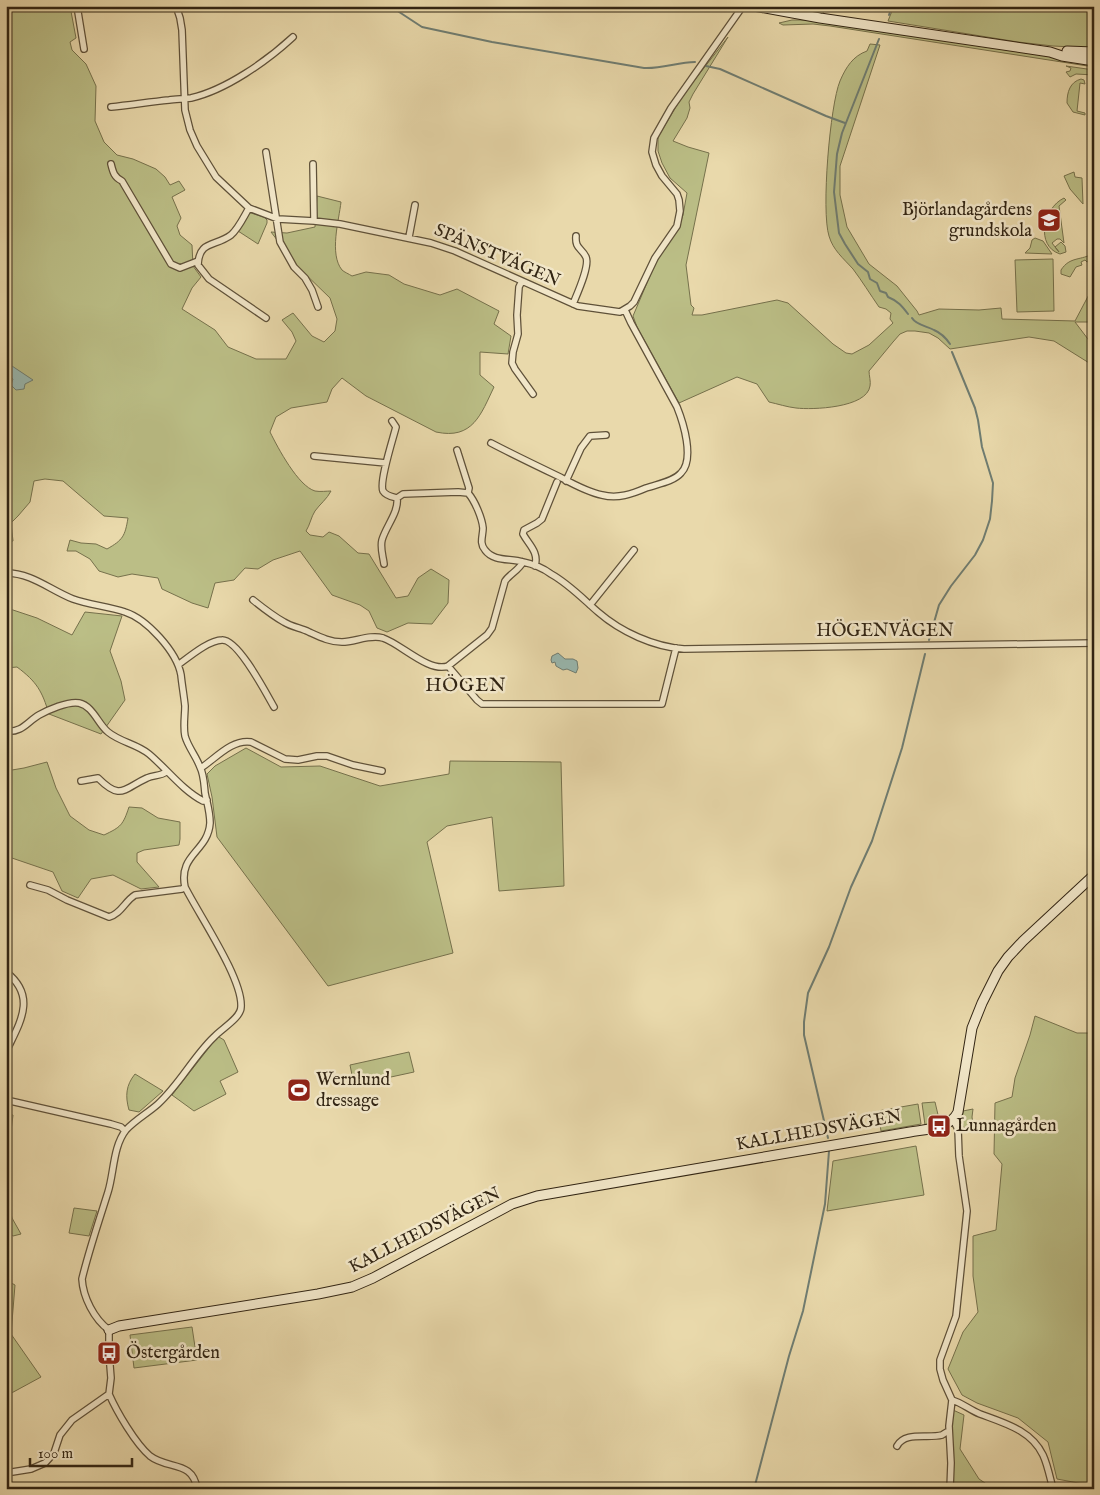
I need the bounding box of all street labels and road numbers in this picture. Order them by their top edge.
street label: SPÄNSTVÄGEN [431,218,564,293]
street label: HÖGENVÄGEN [816,619,954,643]
street label: KALLHEDSVÄGEN [734,1104,904,1157]
street label: KALLHEDSVÄGEN [345,1182,505,1279]

